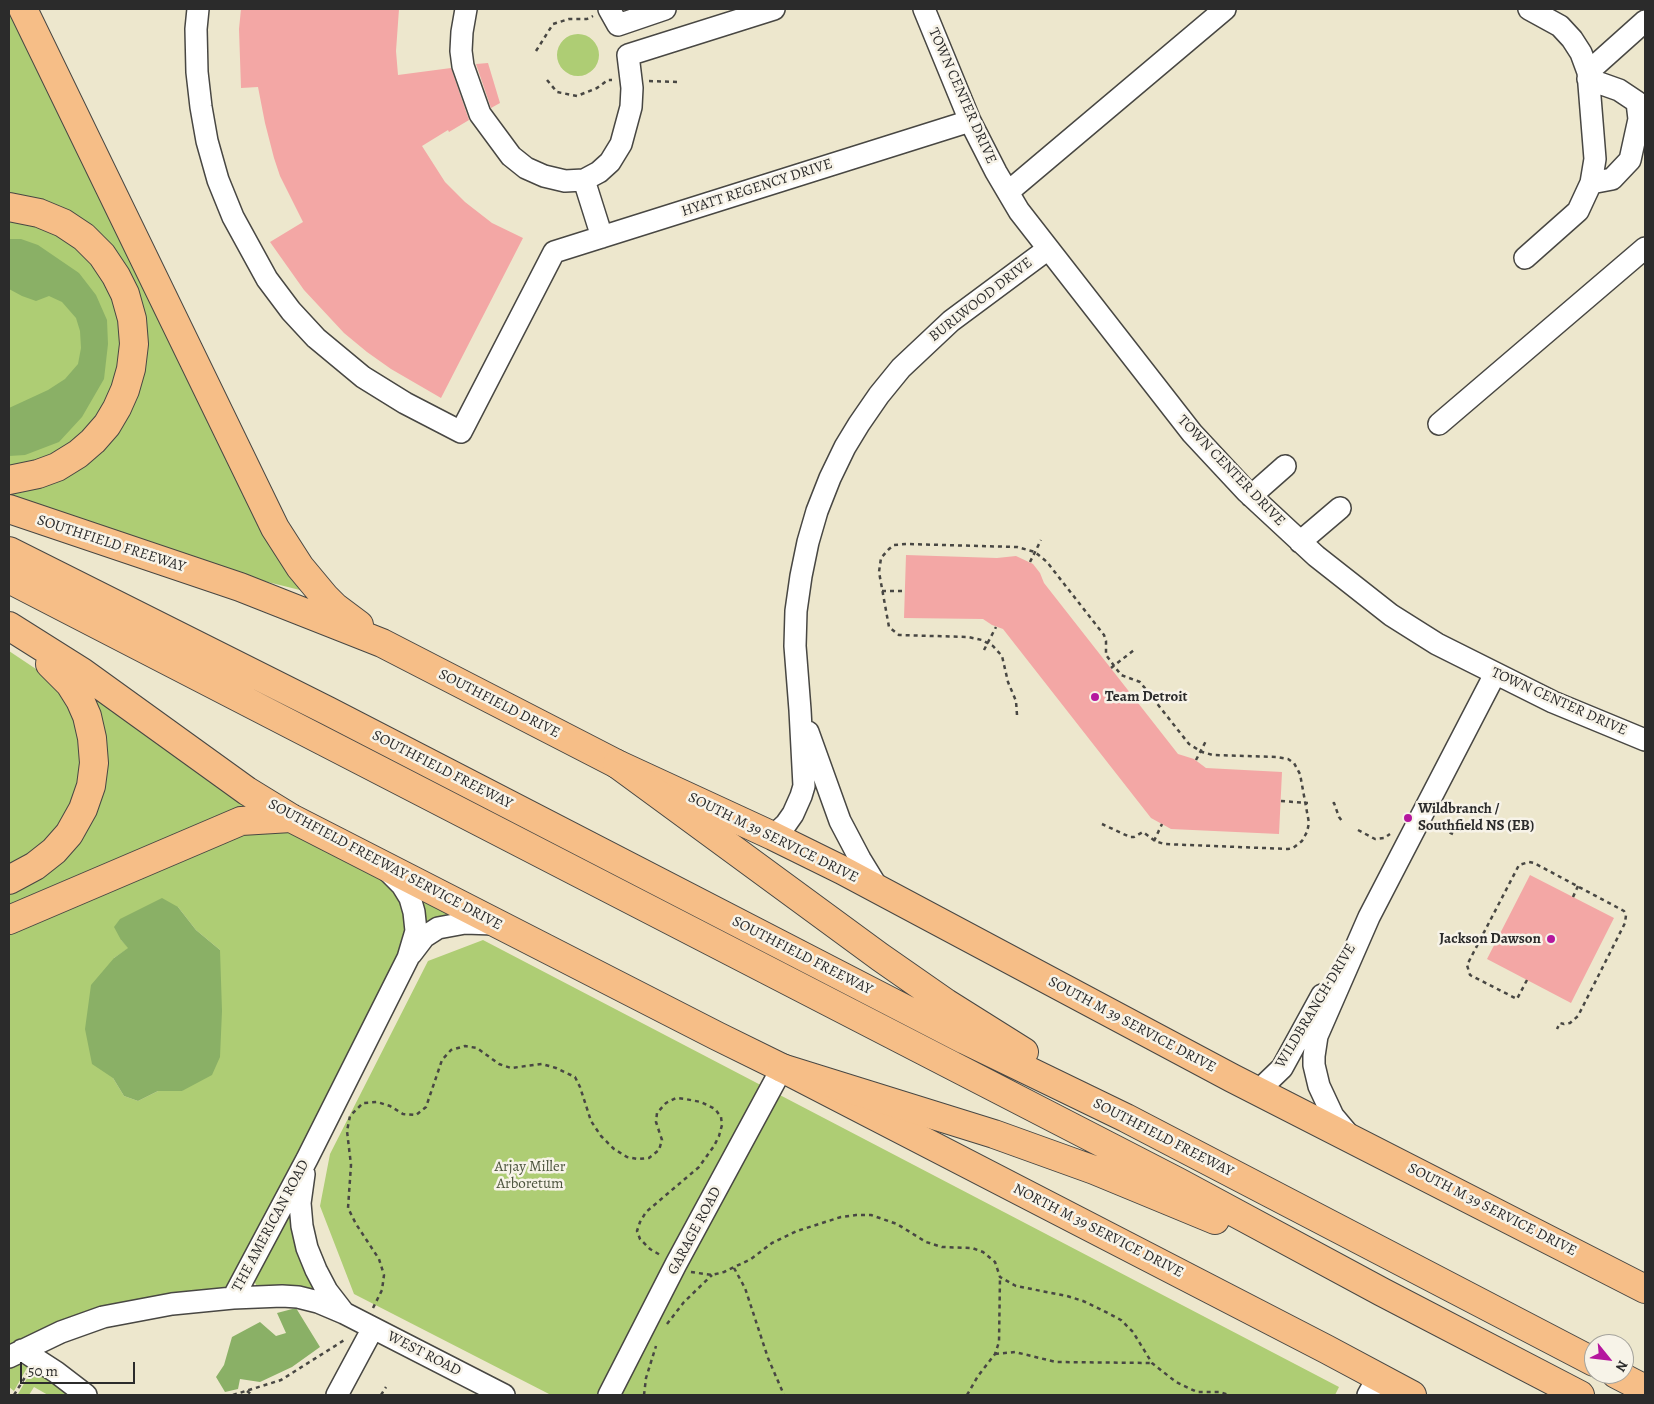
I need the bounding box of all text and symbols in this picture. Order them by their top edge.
street label: TOWN CENTER DRIVE [924,25,1000,167]
street label: HYATT REGENCY DRIVE [679,155,835,221]
street label: BURLWOOD DRIVE [926,254,1036,346]
street label: TOWN CENTER DRIVE [1174,412,1288,530]
street label: SOUTHFIELD FREEWAY [35,511,187,577]
street label: TOWN CENTER DRIVE [1488,664,1630,740]
street label: SOUTHFIELD DRIVE [435,666,563,742]
place label: Team Detroit [1105,688,1188,706]
marker: Team Detroit [1089,691,1101,703]
street label: SOUTHFIELD FREEWAY [369,727,515,813]
street label: SOUTH M 39 SERVICE DRIVE [685,789,861,887]
street label: SOUTHFIELD FREEWAY SERVICE DRIVE [265,795,505,935]
place label: Wildbranch / Southfield NS (EB) [1418,800,1534,835]
marker: Wildbranch / Southfield NS (EB) [1402,812,1414,824]
street label: SOUTHFIELD FREEWAY [729,913,875,999]
place label: Jackson Dawson [1439,930,1541,948]
marker: Jackson Dawson [1545,933,1557,945]
street label: WILDBRANCH DRIVE [1272,941,1360,1071]
street label: SOUTH M 39 SERVICE DRIVE [1045,973,1219,1077]
street label: SOUTHFIELD FREEWAY [1090,1095,1236,1181]
street label: THE AMERICAN ROAD [229,1157,313,1295]
park label: Arjay Miller Arboretum [495,1158,565,1193]
street label: SOUTH M 39 SERVICE DRIVE [1405,1159,1579,1261]
street label: NORTH M 39 SERVICE DRIVE [1010,1180,1186,1282]
street label: GARAGE ROAD [664,1184,726,1278]
street label: WEST ROAD [384,1328,464,1380]
north arrow [1584,1334,1634,1384]
scale bar [22,1352,138,1384]
text: N [1611,1357,1632,1375]
text: 50 m [28,1361,58,1381]

